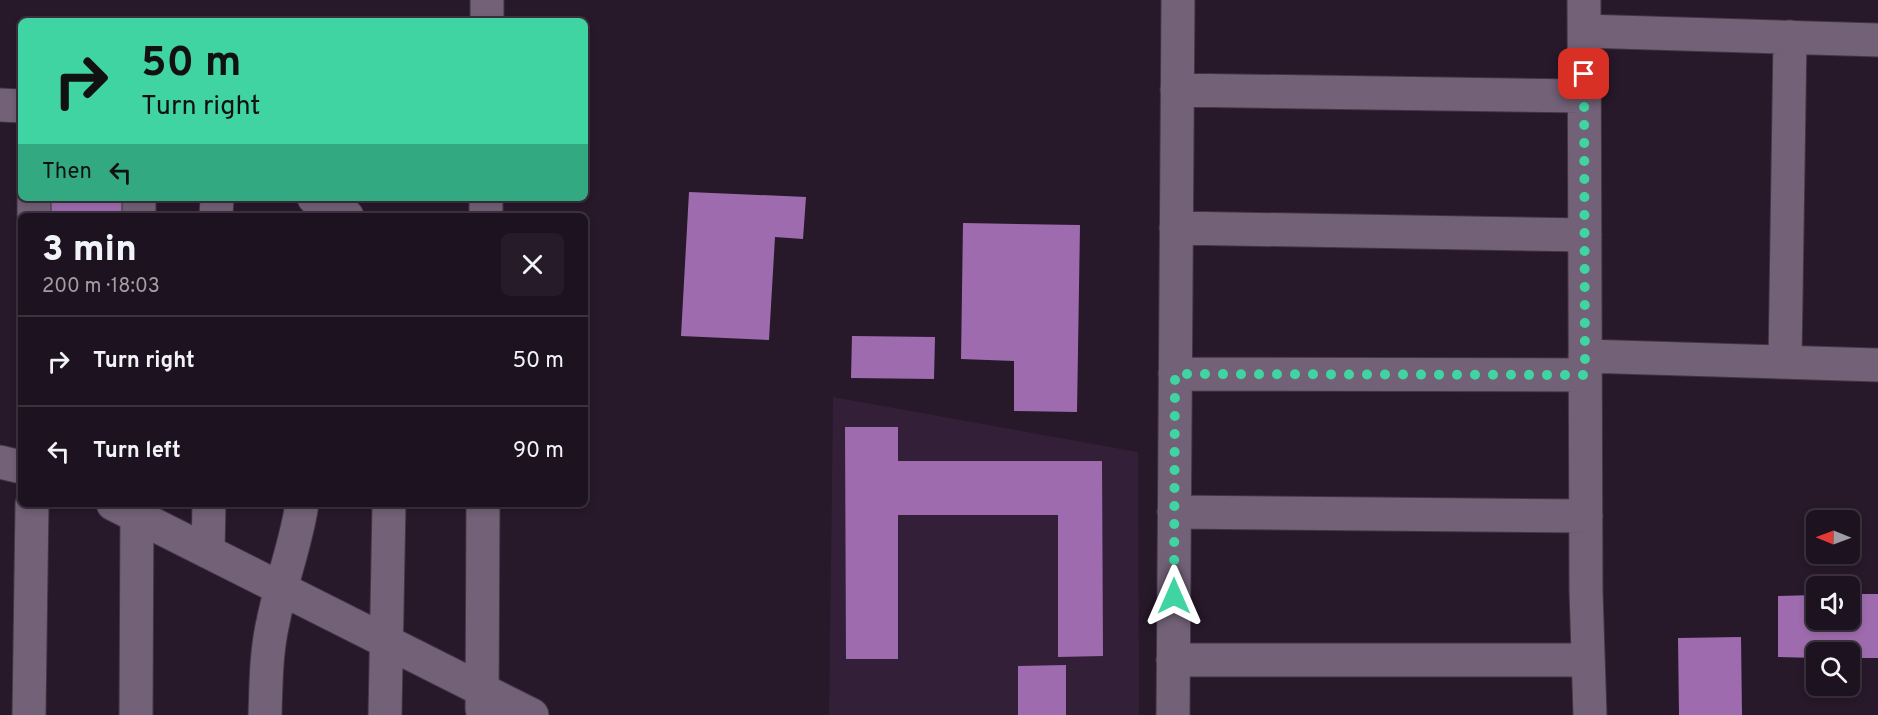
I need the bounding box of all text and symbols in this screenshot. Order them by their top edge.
text: 50 m [141,38,242,91]
icon: right [42,42,120,120]
pin [1558,48,1609,99]
icon: arrive [1567,57,1600,90]
text: Turn right [141,90,260,124]
icon: left [104,156,137,189]
text: Then [42,159,92,186]
text: 3 min [42,228,137,274]
button: close [501,233,564,296]
text: 200 m · 18:03 [42,274,160,300]
icon: right [42,345,75,378]
text: Turn right [93,348,195,375]
text: 50 m [512,348,564,375]
icon: left [42,435,75,468]
text: Turn left [93,438,181,465]
text: 90 m [513,438,564,465]
north arrow [1806,510,1860,564]
map controls [1806,510,1860,696]
position arrow [1142,564,1206,628]
button: sound [1806,576,1860,630]
button: search [1806,642,1860,696]

